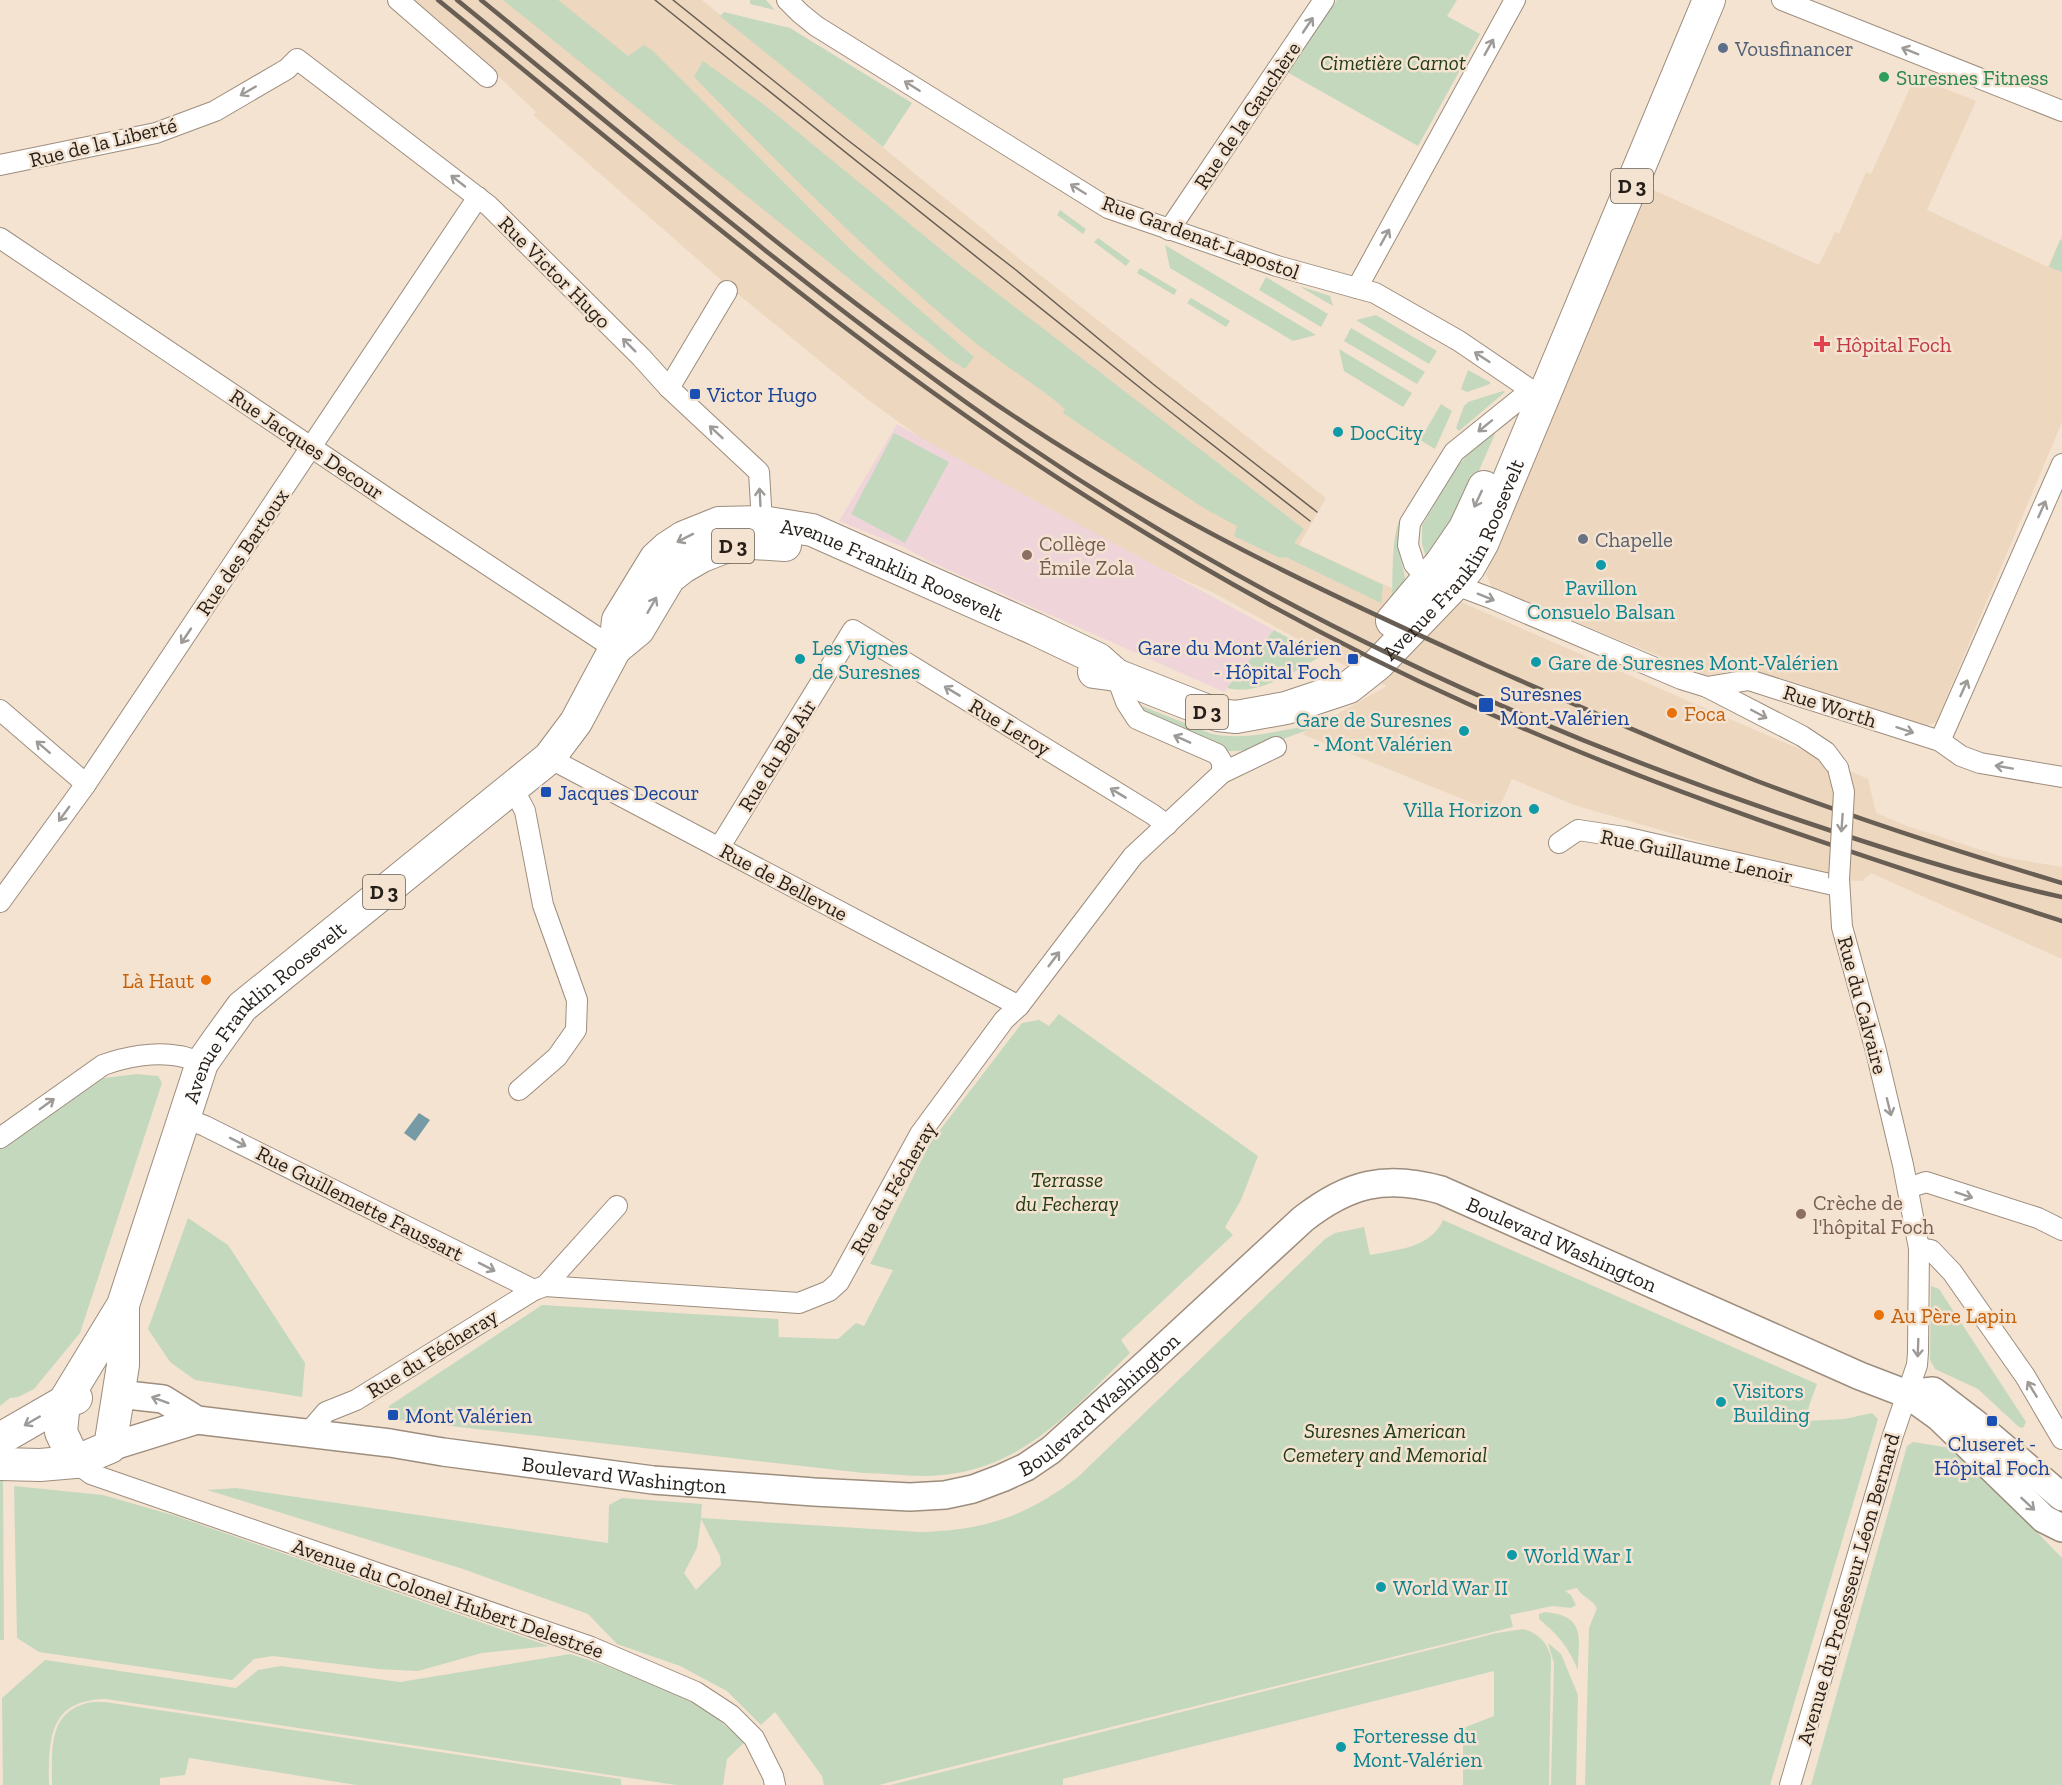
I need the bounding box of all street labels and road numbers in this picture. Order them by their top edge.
street label: Rue de la Gauchère [1188,36,1306,193]
street label: Rue de la Liberté [27,112,179,172]
road number: D 3 [1611,169,1653,203]
street label: Rue Gardenat-Lapostol [1099,190,1304,285]
street label: Rue Victor Hugo [494,211,616,333]
street label: Rue Jacques Decour [225,383,389,505]
street label: Avenue Franklin Roosevelt [1377,455,1529,665]
street label: Rue des Bartoux [190,484,294,620]
street label: Avenue Franklin Roosevelt [779,513,1008,626]
road number: D 3 [712,529,754,563]
street label: Rue Worth [1780,679,1880,733]
street label: Rue Leroy [965,693,1056,761]
street label: Rue du Bel Air [732,694,822,816]
road number: D 3 [1186,695,1228,729]
street label: Rue Guillaume Lenoir [1598,823,1796,889]
street label: Rue de Bellevue [716,838,852,926]
road number: D 3 [363,875,405,909]
street label: Avenue Franklin Roosevelt [177,915,351,1106]
street label: Rue du Calvaire [1833,933,1893,1077]
street label: Rue du Fécheray [845,1117,941,1259]
street label: Rue Guillemette Faussart [252,1140,468,1266]
street label: Boulevard Washington [1463,1191,1661,1297]
street label: Rue du Fécheray [362,1303,502,1403]
street label: Boulevard Washington [1015,1327,1184,1481]
street label: Avenue du Professeur Léon Bernard [1791,1430,1905,1748]
street label: Boulevard Washington [521,1450,727,1498]
street label: Avenue du Colonel Hubert Delestrée [289,1533,607,1663]

